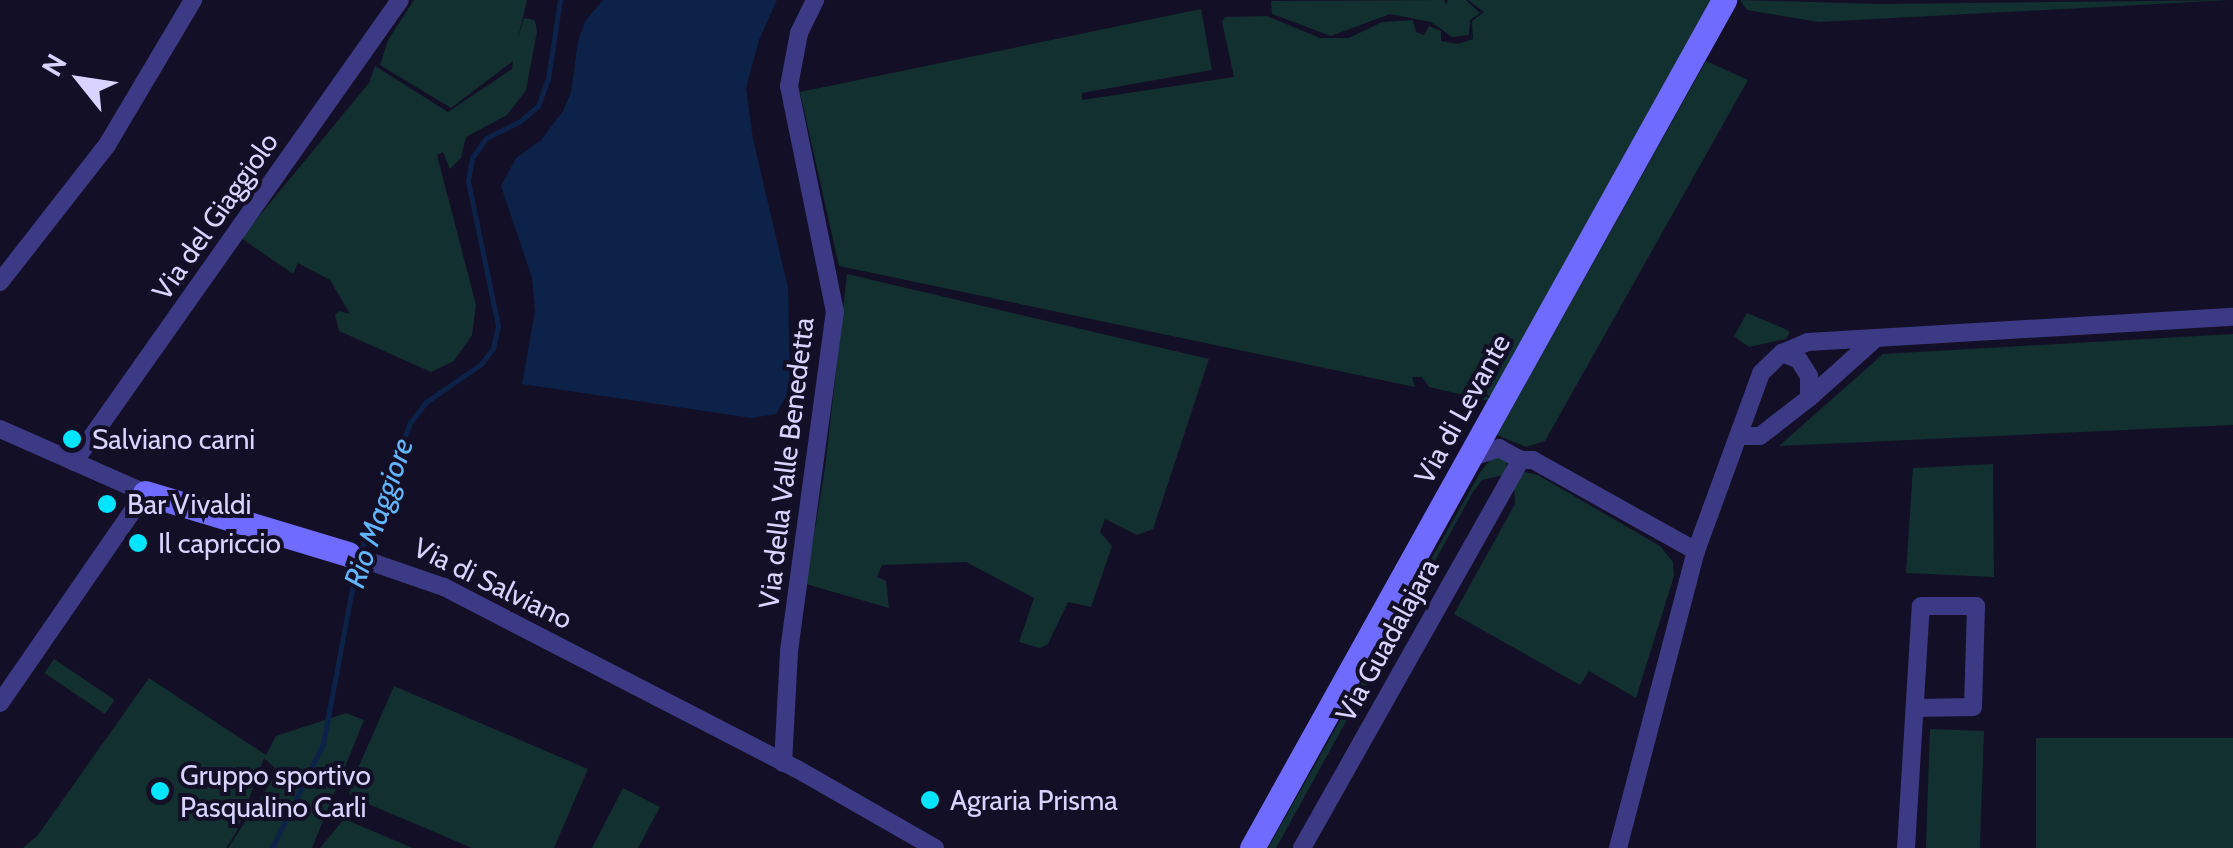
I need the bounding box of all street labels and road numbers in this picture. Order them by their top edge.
street label: Via del Giaggiolo [145,126,285,306]
street label: Via della Valle Benedetta [751,315,821,611]
street label: Via di Levante [1407,328,1517,490]
street label: Via di Salviano [408,530,578,636]
street label: Via Guadalajara [1328,553,1446,727]

